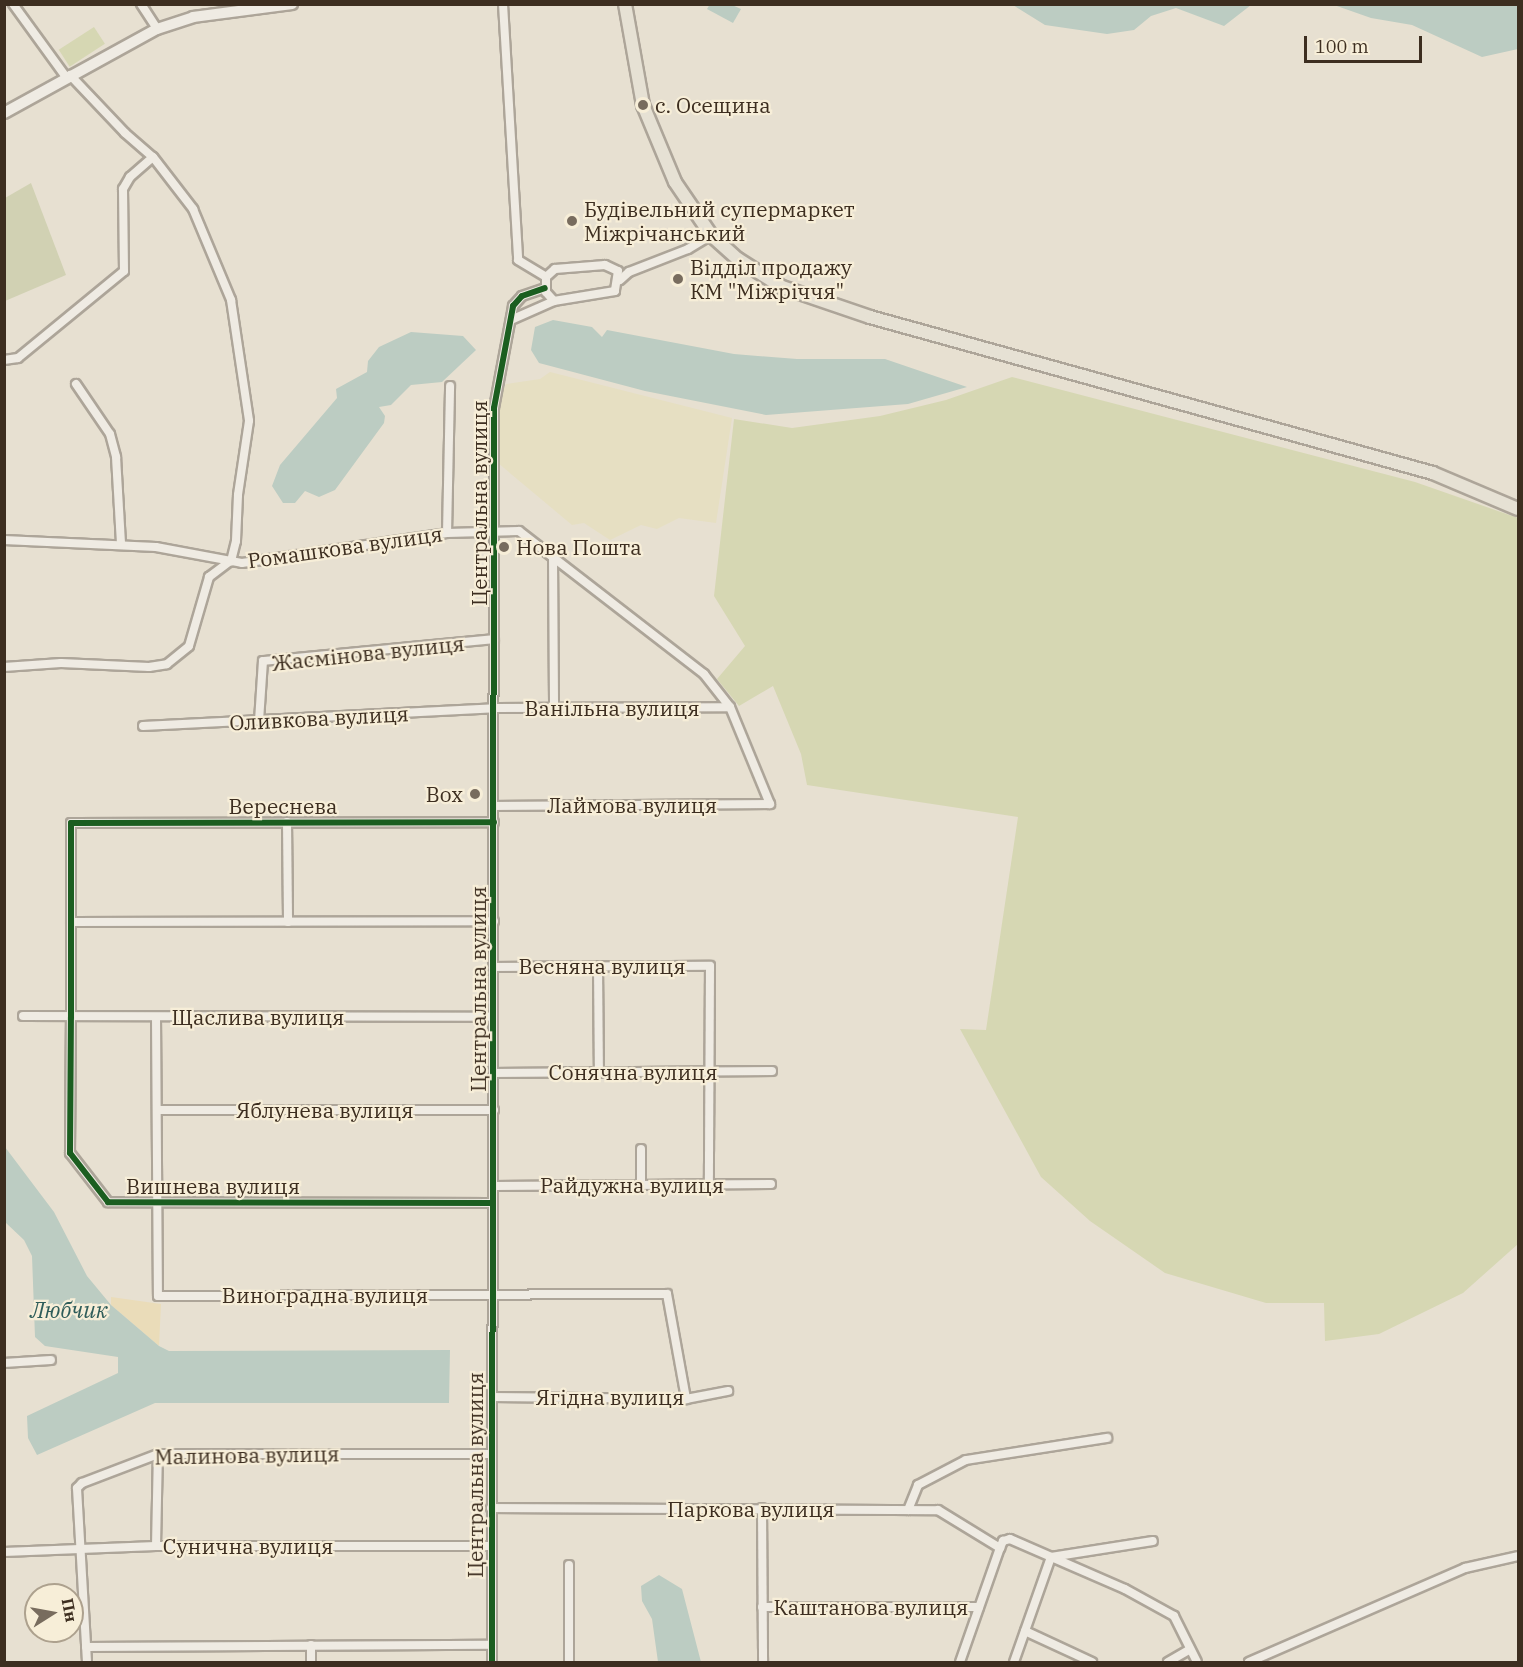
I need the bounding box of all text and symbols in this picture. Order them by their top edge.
scale bar [1307,24,1426,62]
text: 100 m [1315,35,1369,58]
place label: с. Осещина [655,92,771,118]
marker: с. Осещина [636,98,650,112]
place label: Будівельний супермаркет Міжрічанський [584,196,855,246]
marker: Будівельний супермаркет Міжрічанський [565,214,579,228]
place label: Відділ продажу КМ "Міжріччя" [690,254,852,304]
marker: Відділ продажу КМ "Міжріччя" [671,272,685,286]
street label: Центральна вулиця [466,400,492,606]
street label: Ромашкова вулиця [246,521,444,573]
place label: Нова Пошта [516,534,642,560]
marker: Нова Пошта [497,540,511,554]
street label: Жасмінова вулиця [270,630,466,676]
street label: Ванільна вулиця [524,695,700,721]
street label: Оливкова вулиця [229,701,409,735]
place label: Box [426,781,463,807]
marker: Box [468,787,482,801]
street label: Лаймова вулиця [547,792,717,818]
street label: Вереснева [229,793,337,819]
street label: Центральна вулиця [465,886,491,1092]
street label: Весняна вулиця [519,953,685,979]
street label: Щаслива вулиця [172,1004,344,1030]
street label: Сонячна вулиця [548,1059,718,1085]
street label: Яблунева вулиця [236,1097,414,1123]
street label: Райдужна вулиця [540,1172,724,1198]
street label: Вишнева вулиця [126,1173,300,1199]
street label: Виноградна вулиця [222,1282,428,1308]
water label: Любчик [30,1297,108,1323]
street label: Центральна вулиця [462,1372,488,1578]
street label: Ягідна вулиця [536,1384,684,1410]
street label: Малинова вулиця [154,1441,340,1469]
street label: Паркова вулиця [667,1496,835,1522]
street label: Сунична вулиця [163,1533,333,1559]
north arrow [24,1583,84,1643]
street label: Каштанова вулиця [774,1594,968,1620]
text: Пн [58,1596,82,1624]

